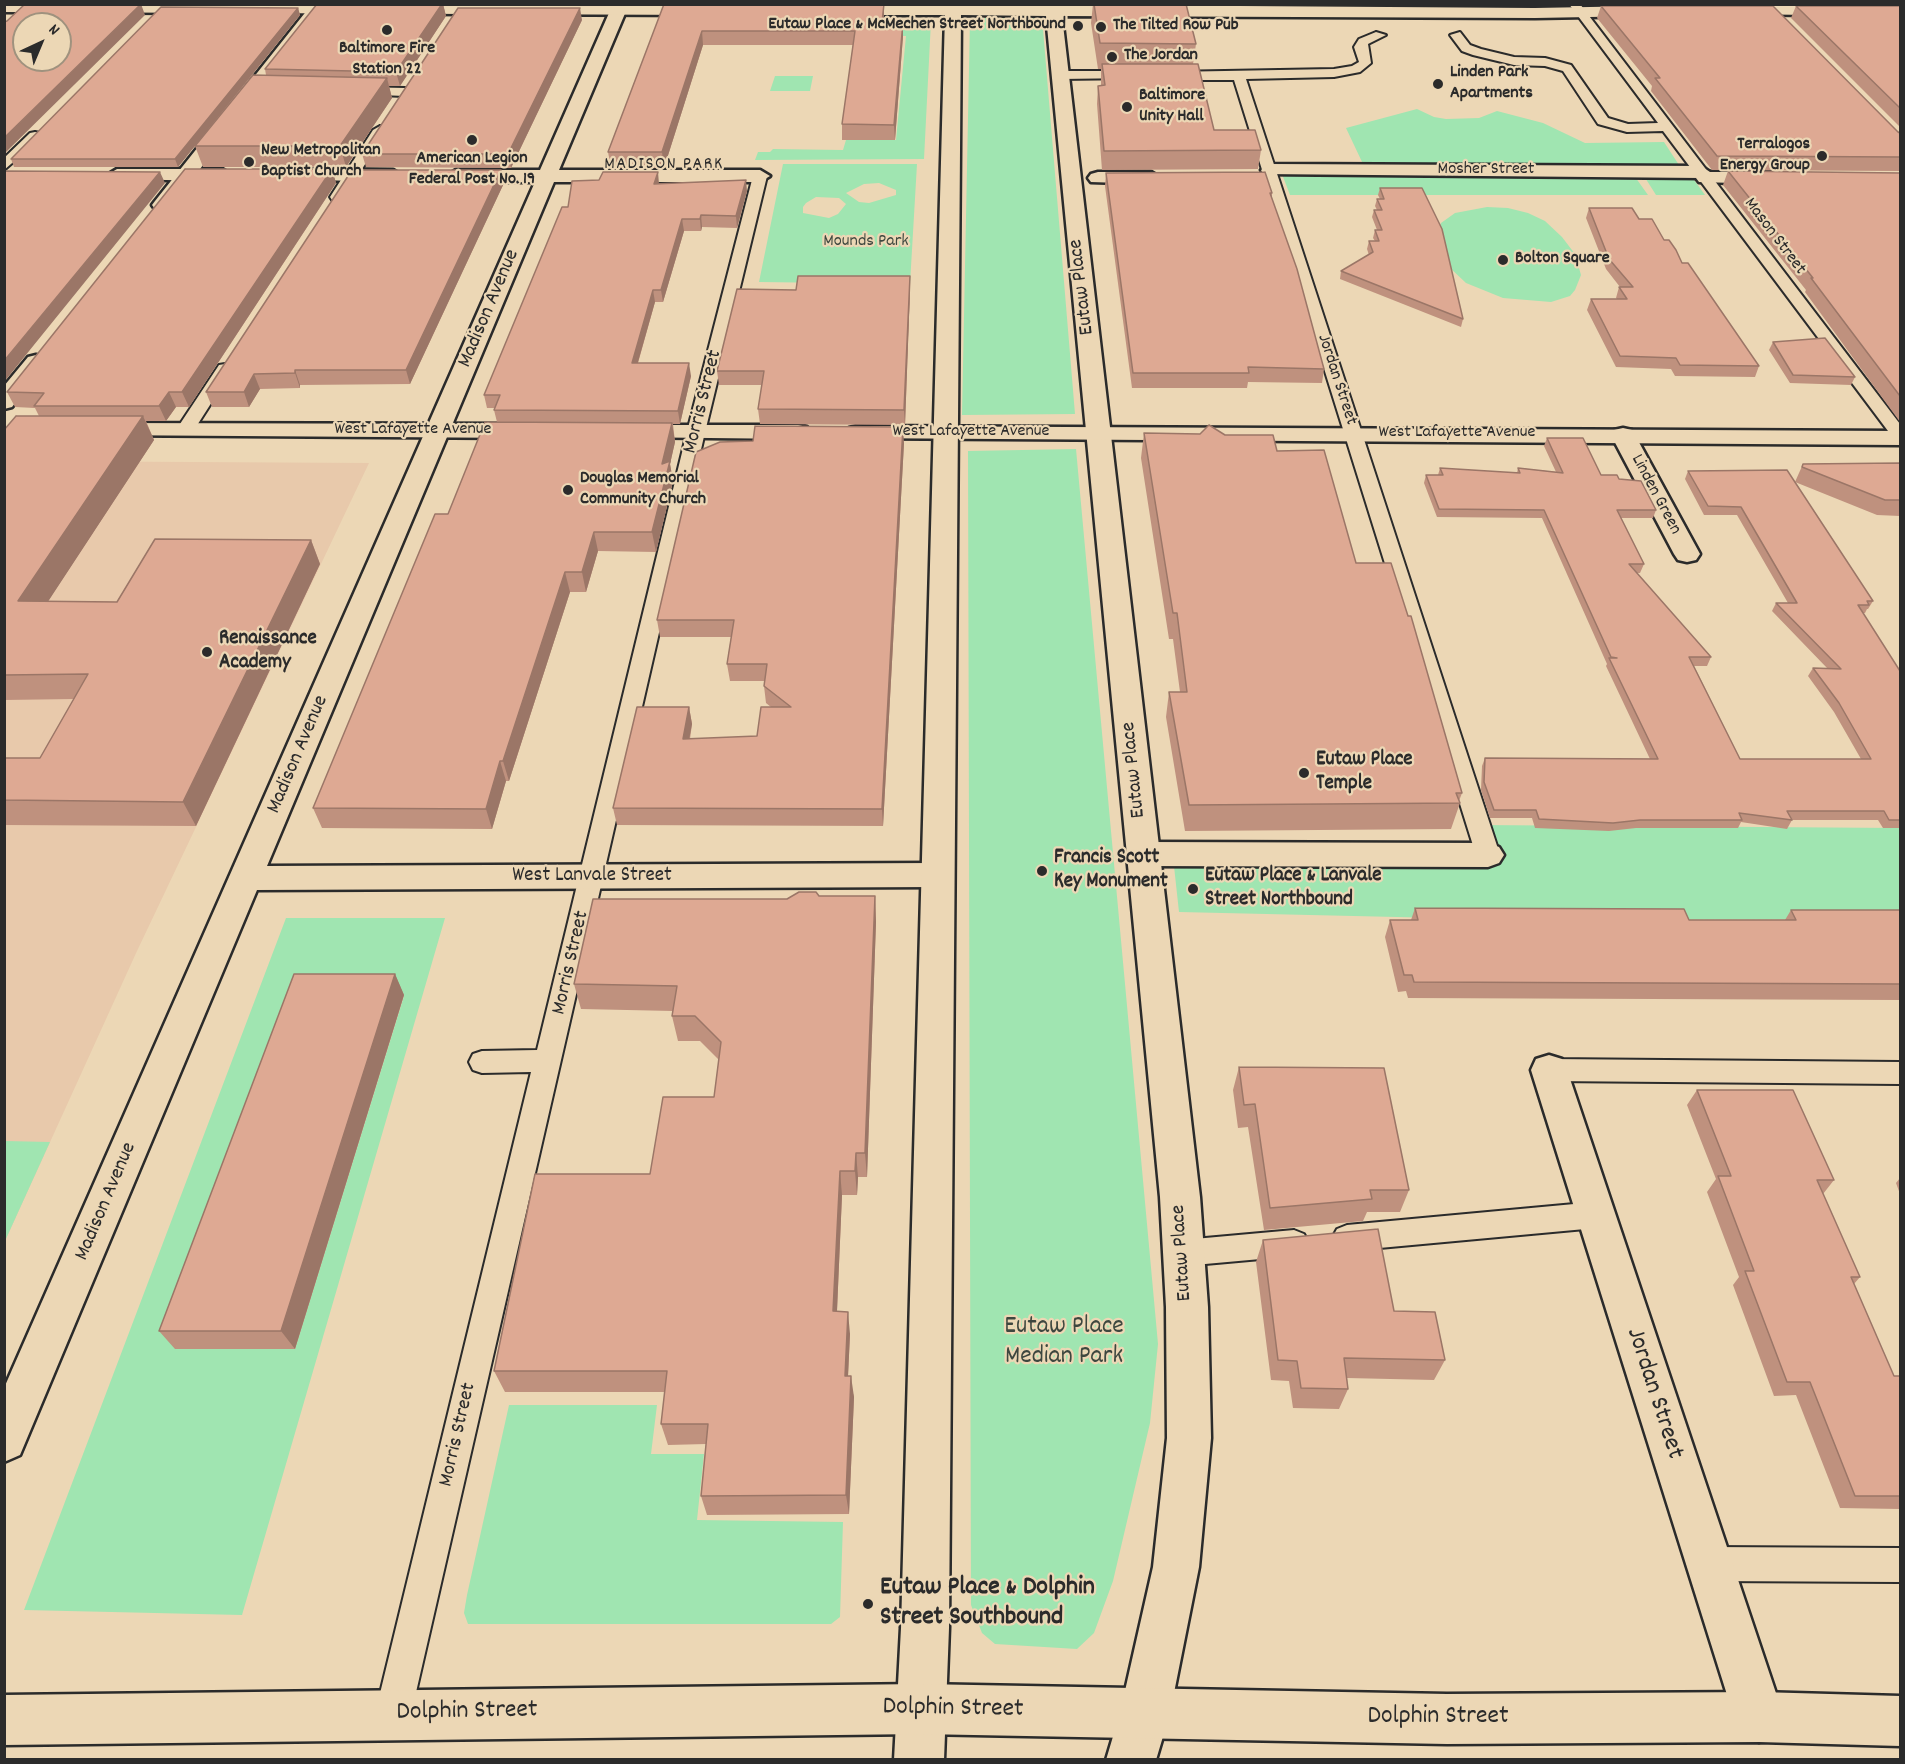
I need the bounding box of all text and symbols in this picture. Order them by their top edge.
north arrow [12,12,72,72]
place label: Eutaw Place & McMechen Street Northbound [768,15,1066,37]
place label: The Tilted Row Pub [1113,16,1239,38]
text: N [43,19,64,41]
marker: Eutaw Place & McMechen Street Northbound [1071,19,1085,33]
marker: The Tilted Row Pub [1094,20,1108,34]
marker: Baltimore Fire Station 22 [380,23,394,37]
place label: Baltimore Fire Station 22 [339,39,435,82]
place label: The Jordan [1124,46,1198,68]
marker: The Jordan [1105,50,1119,64]
place label: Linden Park Apartments [1450,63,1533,106]
marker: Linden Park Apartments [1431,77,1445,91]
place label: Baltimore Unity Hall [1139,86,1205,128]
marker: Baltimore Unity Hall [1120,100,1134,114]
marker: American Legion Federal Post No. 19 [465,133,479,147]
place label: Terralogos Energy Group [1720,135,1810,178]
place label: New Metropolitan Baptist Church [261,141,381,184]
place label: American Legion Federal Post No. 19 [409,149,535,192]
marker: Terralogos Energy Group [1815,149,1829,163]
marker: New Metropolitan Baptist Church [242,155,256,169]
district label: MADISON PARK [604,155,724,177]
street label: Mosher Street [1438,160,1534,182]
street label: Mason Street [1738,194,1810,280]
park label: Mounds Park [823,232,909,254]
street label: Eutaw Place [1065,238,1101,336]
street label: Madison Avenue [454,246,526,372]
place label: Bolton Square [1515,249,1610,271]
marker: Bolton Square [1496,253,1510,267]
street label: Jordan Street [1311,332,1361,428]
street label: Morris Street [679,348,729,456]
street label: West Lafayette Avenue [335,420,491,442]
street label: West Lafayette Avenue [893,422,1049,444]
street label: West Lafayette Avenue [1379,423,1535,445]
street label: Linden Green [1625,451,1685,539]
place label: Douglas Memorial Community Church [580,469,706,512]
marker: Douglas Memorial Community Church [561,483,575,497]
place label: Renaissance Academy [219,627,317,677]
marker: Renaissance Academy [200,645,214,659]
street label: Madison Avenue [263,692,335,818]
street label: Eutaw Place [1117,721,1153,819]
place label: Eutaw Place Temple [1316,748,1413,798]
marker: Eutaw Place Temple [1297,766,1311,780]
place label: Francis Scott Key Monument [1054,846,1168,896]
street label: West Lanvale Street [512,864,672,890]
marker: Francis Scott Key Monument [1035,864,1049,878]
place label: Eutaw Place & Lanvale Street Northbound [1205,864,1381,914]
marker: Eutaw Place & Lanvale Street Northbound [1186,882,1200,896]
street label: Morris Street [548,909,596,1017]
street label: Madison Avenue [71,1139,143,1265]
street label: Eutaw Place [1167,1204,1199,1302]
park label: Eutaw Place Median Park [1004,1312,1124,1374]
street label: Jordan Street [1617,1324,1689,1464]
street label: Morris Street [435,1381,483,1489]
place label: Eutaw Place & Dolphin Street Southbound [880,1573,1095,1634]
marker: Eutaw Place & Dolphin Street Southbound [861,1597,875,1611]
street label: Dolphin Street [882,1693,1024,1727]
street label: Dolphin Street [396,1696,538,1730]
street label: Dolphin Street [1368,1702,1508,1734]

